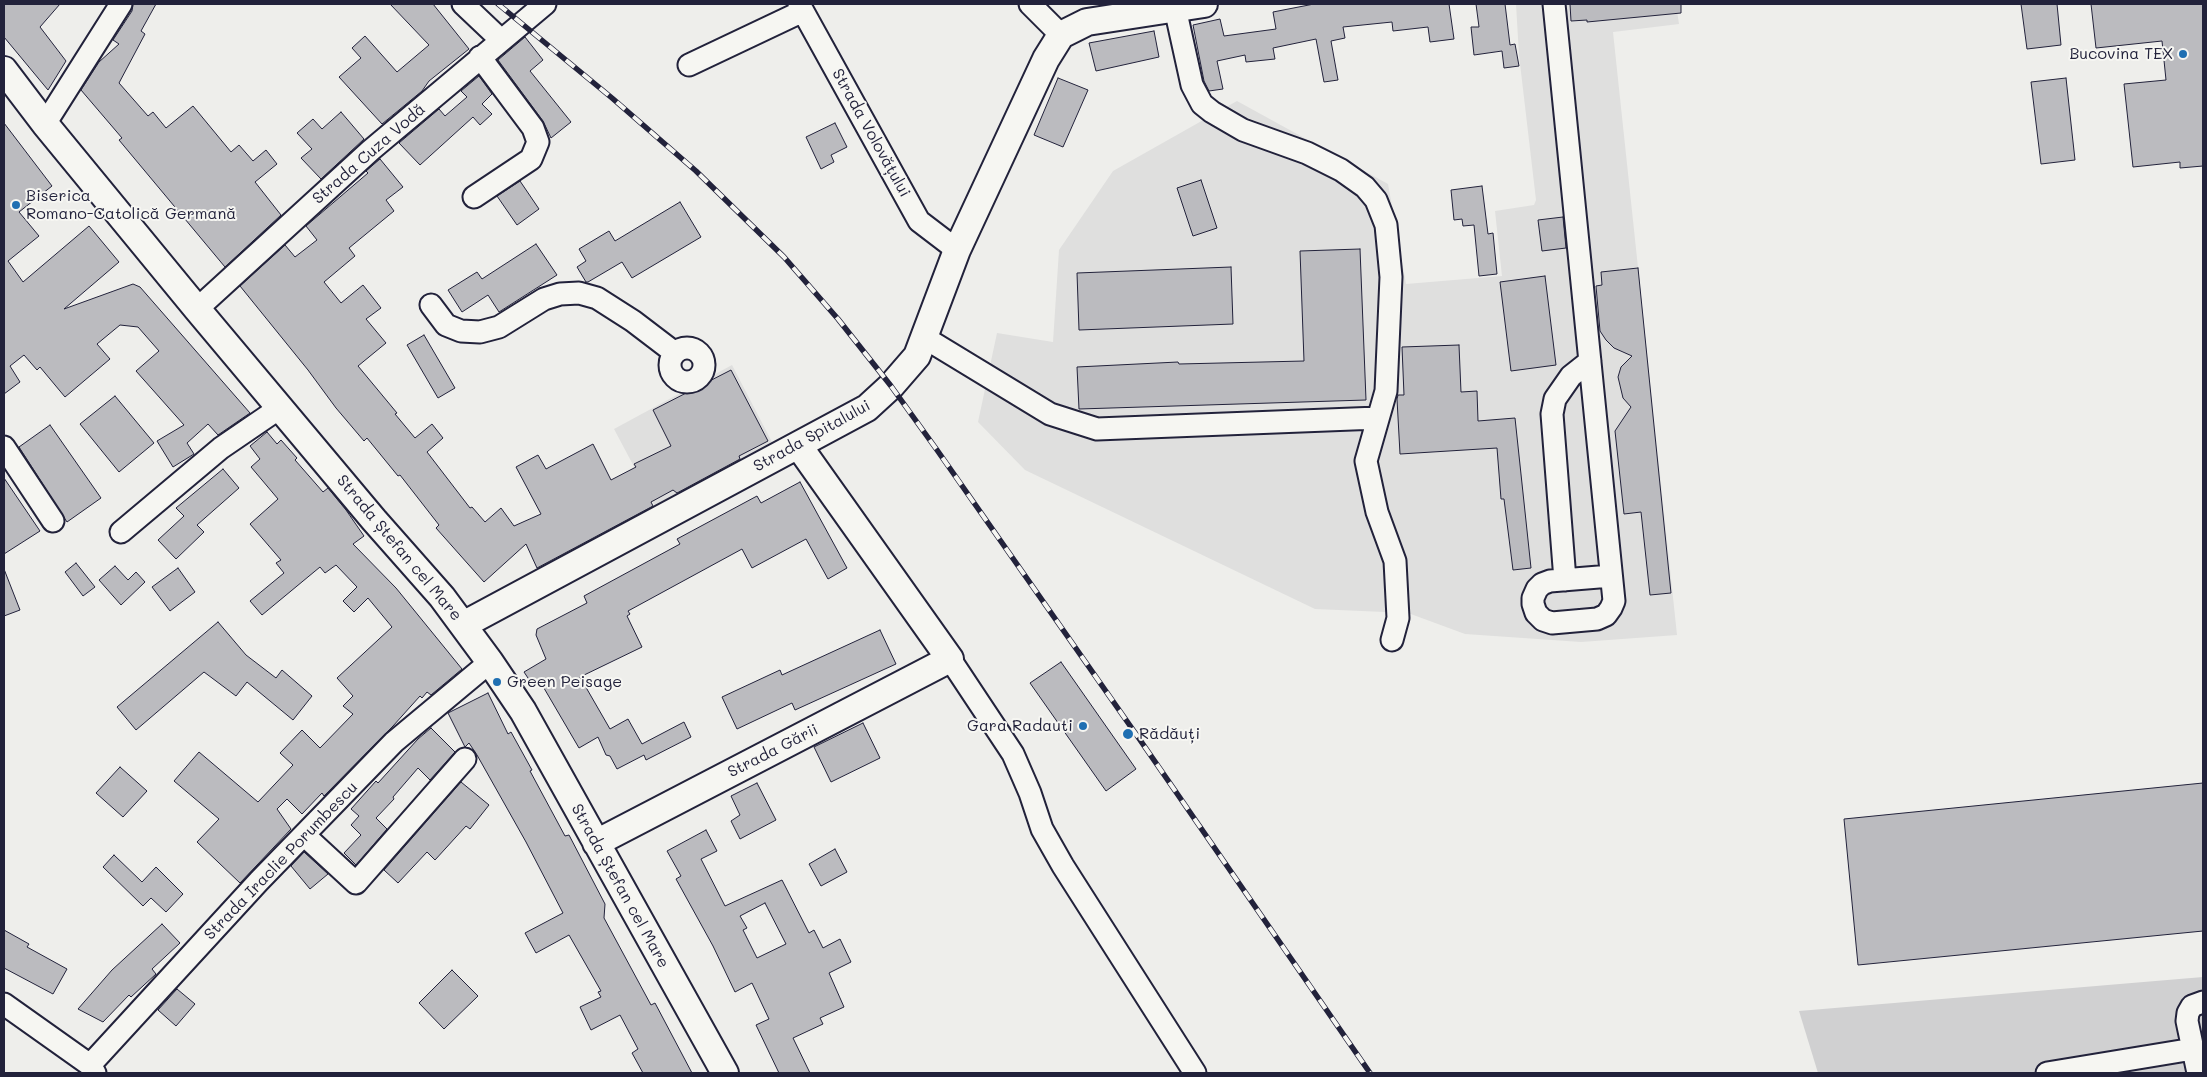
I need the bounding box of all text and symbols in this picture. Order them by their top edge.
place label: Bucovina TEX [2069,44,2173,64]
marker: Bucovina TEX [2177,48,2189,60]
street label: Strada Volovățului [828,65,914,201]
street label: Strada Cuza Vodă [309,100,429,208]
place label: Biserica Romano-Catolică Germană [26,186,236,224]
marker: Biserica Romano-Catolică Germană [10,199,22,211]
street label: Strada Spitalului [750,396,874,476]
street label: Strada Ștefan cel Mare [332,471,466,625]
place label: Green Peisage [507,672,622,692]
marker: Green Peisage [491,676,503,688]
place label: Gara Radauti [967,716,1073,736]
street label: Strada Gării [725,720,821,782]
marker: Gara Radauti [1077,720,1089,732]
place label: Rădăuți [1139,724,1200,744]
marker: Rădăuți [1121,727,1135,741]
street label: Strada Iraclie Porumbescu [200,778,362,944]
street label: Strada Ștefan cel Mare [567,801,673,971]

